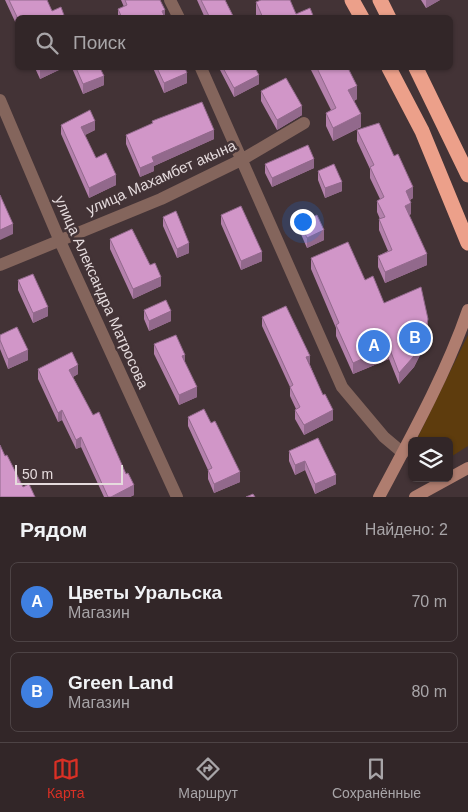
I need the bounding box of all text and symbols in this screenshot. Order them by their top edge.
search box [15,15,453,70]
icon: search [33,29,61,57]
text: Поиск [73,32,126,53]
street label: улица Махамбет акына [84,136,239,218]
street label: улица Александра Матросова [52,193,153,392]
your location [290,209,316,235]
pin: B [399,319,431,357]
pin: A [358,327,390,365]
map controls [408,437,453,482]
button: layers [408,437,453,482]
scale bar [15,462,122,485]
text: 50 m [22,466,53,482]
text: Рядом [20,518,87,541]
text: Найдено: 2 [365,521,448,538]
text: Цветы Уральска [68,582,222,603]
text: A [31,593,43,610]
text: 70 m [411,593,447,610]
text: Магазин [68,604,130,621]
text: Green Land [68,672,174,693]
text: B [31,683,43,700]
text: 80 m [411,683,447,700]
text: Магазин [68,694,130,711]
tab: Карта [47,755,84,801]
tab: Маршрут [178,755,238,801]
tab: Сохранённые [332,755,421,801]

